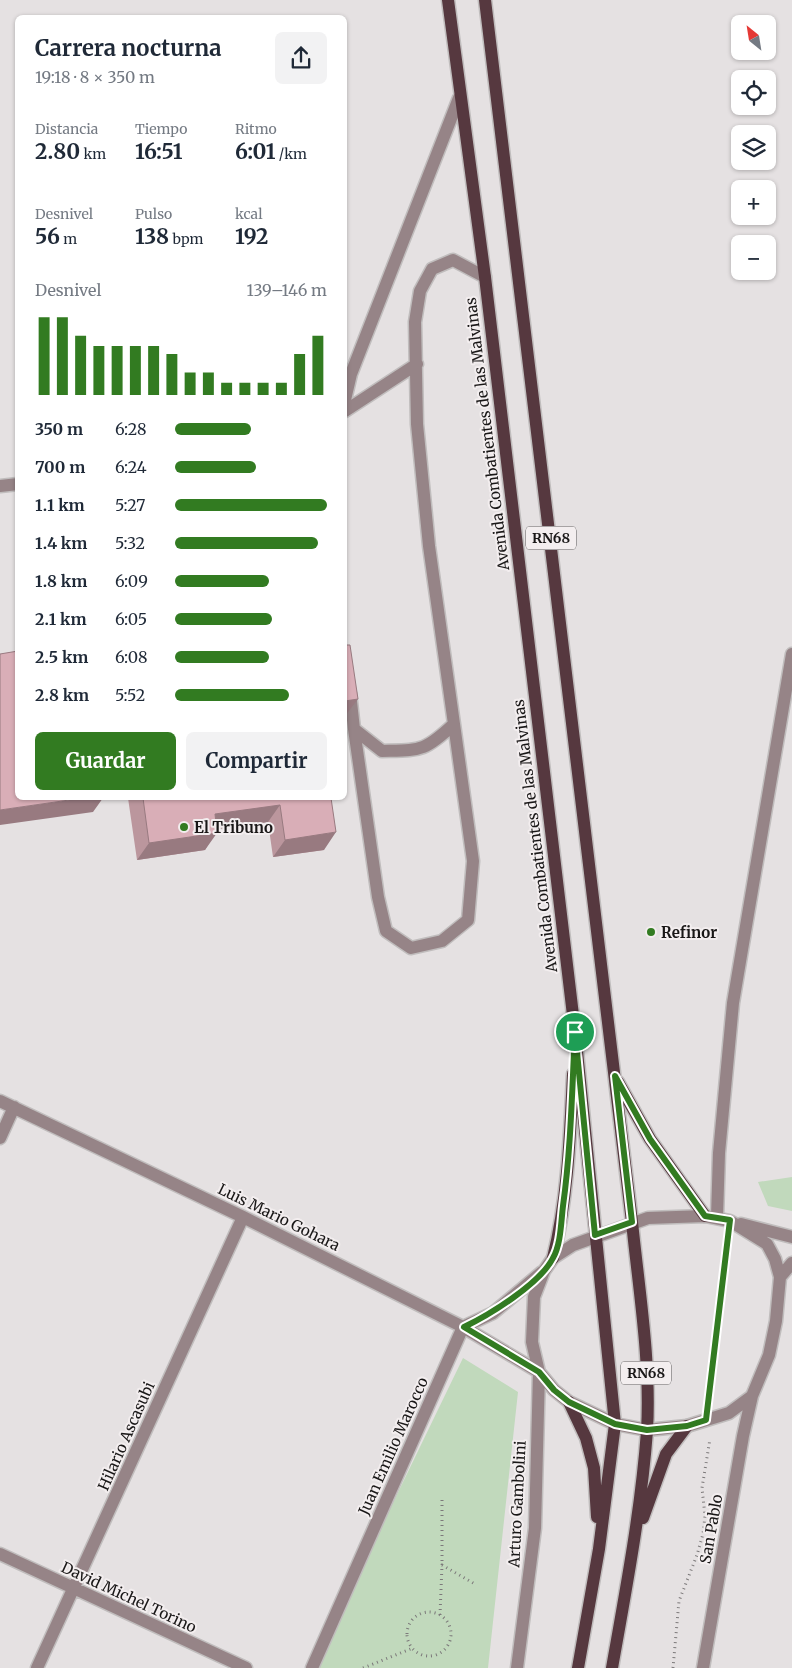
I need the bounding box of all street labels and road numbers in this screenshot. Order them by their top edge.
street label: Avenida Combatientes de las Malvinas [461,297,513,572]
road number: RN68 [526,526,576,550]
street label: Avenida Combatientes de las Malvinas [509,699,561,974]
street label: Luis Mario Gohara [215,1179,343,1255]
road number: RN68 [621,1362,671,1385]
street label: Juan Emilio Marocco [354,1374,432,1519]
street label: Hilario Ascasubi [93,1378,159,1493]
street label: Arturo Gambolini [504,1440,530,1569]
street label: San Pablo [696,1493,726,1565]
street label: David Michel Torino [58,1557,200,1637]

